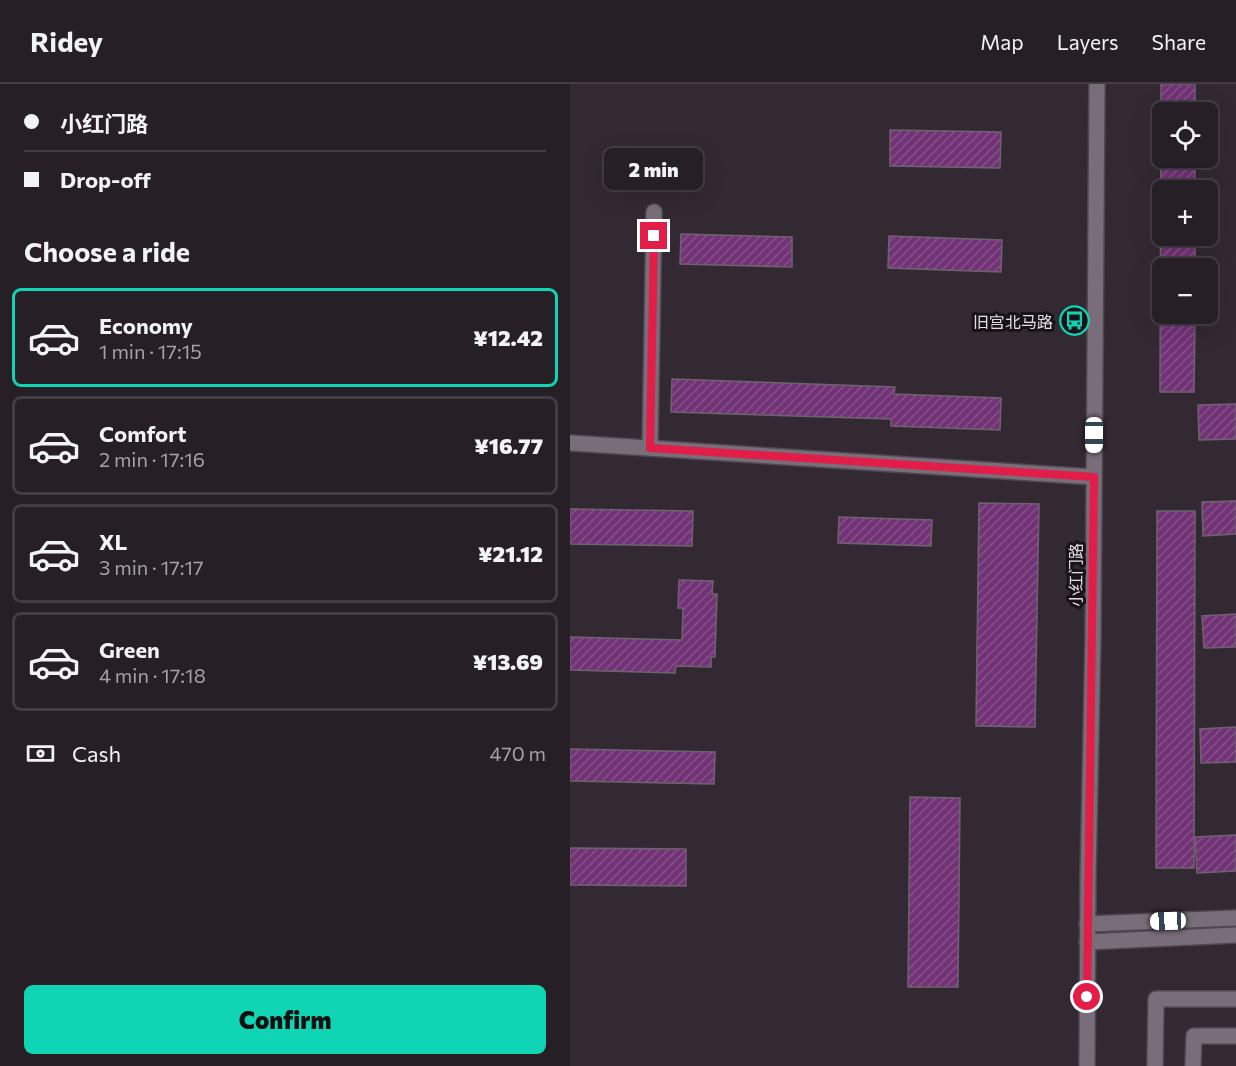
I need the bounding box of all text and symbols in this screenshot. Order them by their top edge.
text: Ridey [30,24,103,58]
text: Map [980,29,1024,54]
text: Layers [1057,29,1119,54]
text: Share [1152,29,1206,54]
map controls [1152,102,1218,324]
button: locate [1152,102,1218,168]
text: 小红门路 [60,110,148,137]
callout: 2 min [604,149,704,191]
text: 2 min [628,157,679,181]
text: Drop-off [60,166,151,193]
button: + [1152,180,1218,246]
route end [640,222,667,249]
text: Choose a ride [24,235,190,268]
button: − [1152,258,1218,324]
bus stop icon: 旧宫北马路 [1058,305,1090,337]
icon: car [27,311,81,365]
text: Economy [99,312,193,339]
place label: 旧宫北马路 [973,312,1053,331]
text: ¥12.42 [473,324,543,351]
text: 1 min · 17:15 [99,339,202,363]
car [1085,417,1103,453]
icon: car [27,419,81,473]
text: Comfort [99,420,187,447]
text: ¥16.77 [474,432,543,459]
text: 2 min · 17:16 [99,447,205,471]
icon: car [27,527,81,581]
text: XL [99,528,127,555]
text: ¥21.12 [478,540,543,567]
street label: 小红门路 [1066,543,1085,607]
text: 3 min · 17:17 [99,555,204,579]
icon: car [27,635,81,689]
text: Green [99,636,160,663]
text: ¥13.69 [473,648,543,675]
text: 4 min · 17:18 [99,663,206,687]
icon: cash [24,737,57,770]
text: Cash [72,740,121,767]
text: 470 m [490,741,546,765]
car [1150,911,1186,931]
route start [1073,983,1100,1010]
button: Confirm [24,985,546,1054]

